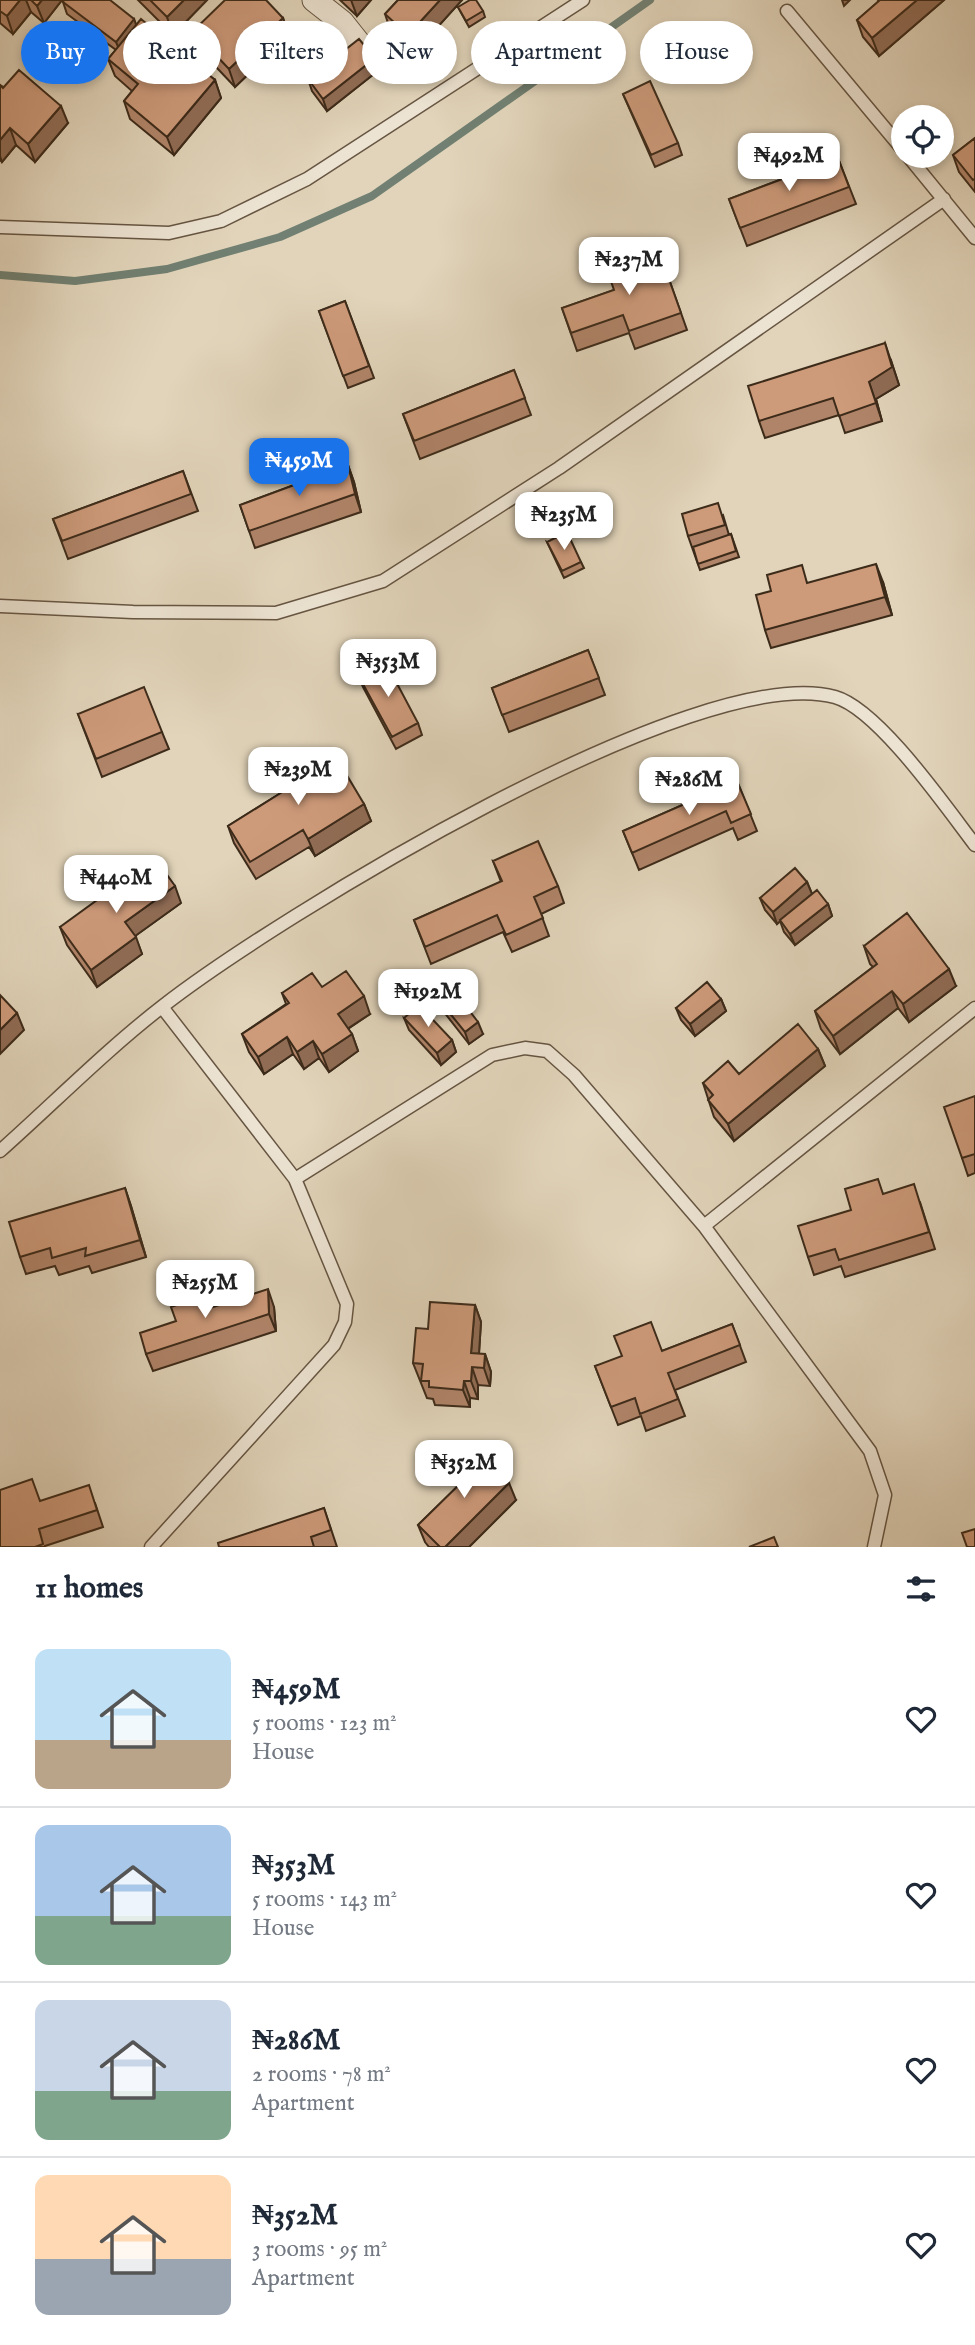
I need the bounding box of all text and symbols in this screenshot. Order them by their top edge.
chip: Buy [21,21,109,84]
chip: Rent [123,21,221,84]
chip: Filters [235,21,348,84]
chip: New [362,21,457,84]
chip: Apartment [471,21,626,84]
chip: House [640,21,753,84]
map controls [891,105,954,168]
button: locate [891,105,954,168]
pin: ₦492M [740,134,838,193]
text: ₦492M [754,141,824,170]
pin: ₦237M [580,238,678,297]
text: ₦237M [595,245,663,274]
pin: ₦459M [250,438,348,498]
text: ₦459M [265,446,333,475]
pin: ₦235M [515,492,613,552]
text: ₦235M [531,500,597,529]
pin: ₦353M [339,640,437,699]
text: ₦353M [356,647,420,676]
pin: ₦239M [249,748,347,807]
text: ₦239M [264,755,332,784]
pin: ₦286M [640,758,738,817]
text: ₦286M [655,765,723,794]
pin: ₦440M [67,856,165,915]
text: ₦440M [80,863,152,892]
pin: ₦192M [379,970,477,1029]
text: ₦192M [394,977,462,1006]
pin: ₦255M [156,1260,254,1320]
text: ₦255M [172,1268,238,1297]
pin: ₦352M [415,1440,513,1500]
text: ₦352M [431,1448,497,1477]
text: 11 homes [35,1570,143,1608]
icon: filters [902,1570,940,1608]
text: ₦459M [252,1671,340,1709]
icon: home [91,1677,175,1761]
icon: heart [902,1700,940,1738]
text: 5 rooms · 123 m² [252,1709,397,1738]
text: House [252,1738,314,1767]
text: ₦353M [252,1847,335,1885]
icon: home [91,1853,175,1937]
icon: heart [902,1876,940,1914]
text: 5 rooms · 143 m² [252,1885,397,1914]
text: House [252,1914,314,1943]
text: ₦286M [252,2022,340,2060]
icon: home [91,2028,175,2112]
icon: heart [902,2051,940,2089]
text: 2 rooms · 78 m² [252,2060,391,2089]
text: Apartment [252,2089,355,2118]
text: ₦352M [252,2197,338,2235]
icon: home [91,2203,175,2287]
icon: heart [902,2226,940,2264]
text: 3 rooms · 95 m² [252,2235,387,2264]
text: Apartment [252,2264,355,2293]

